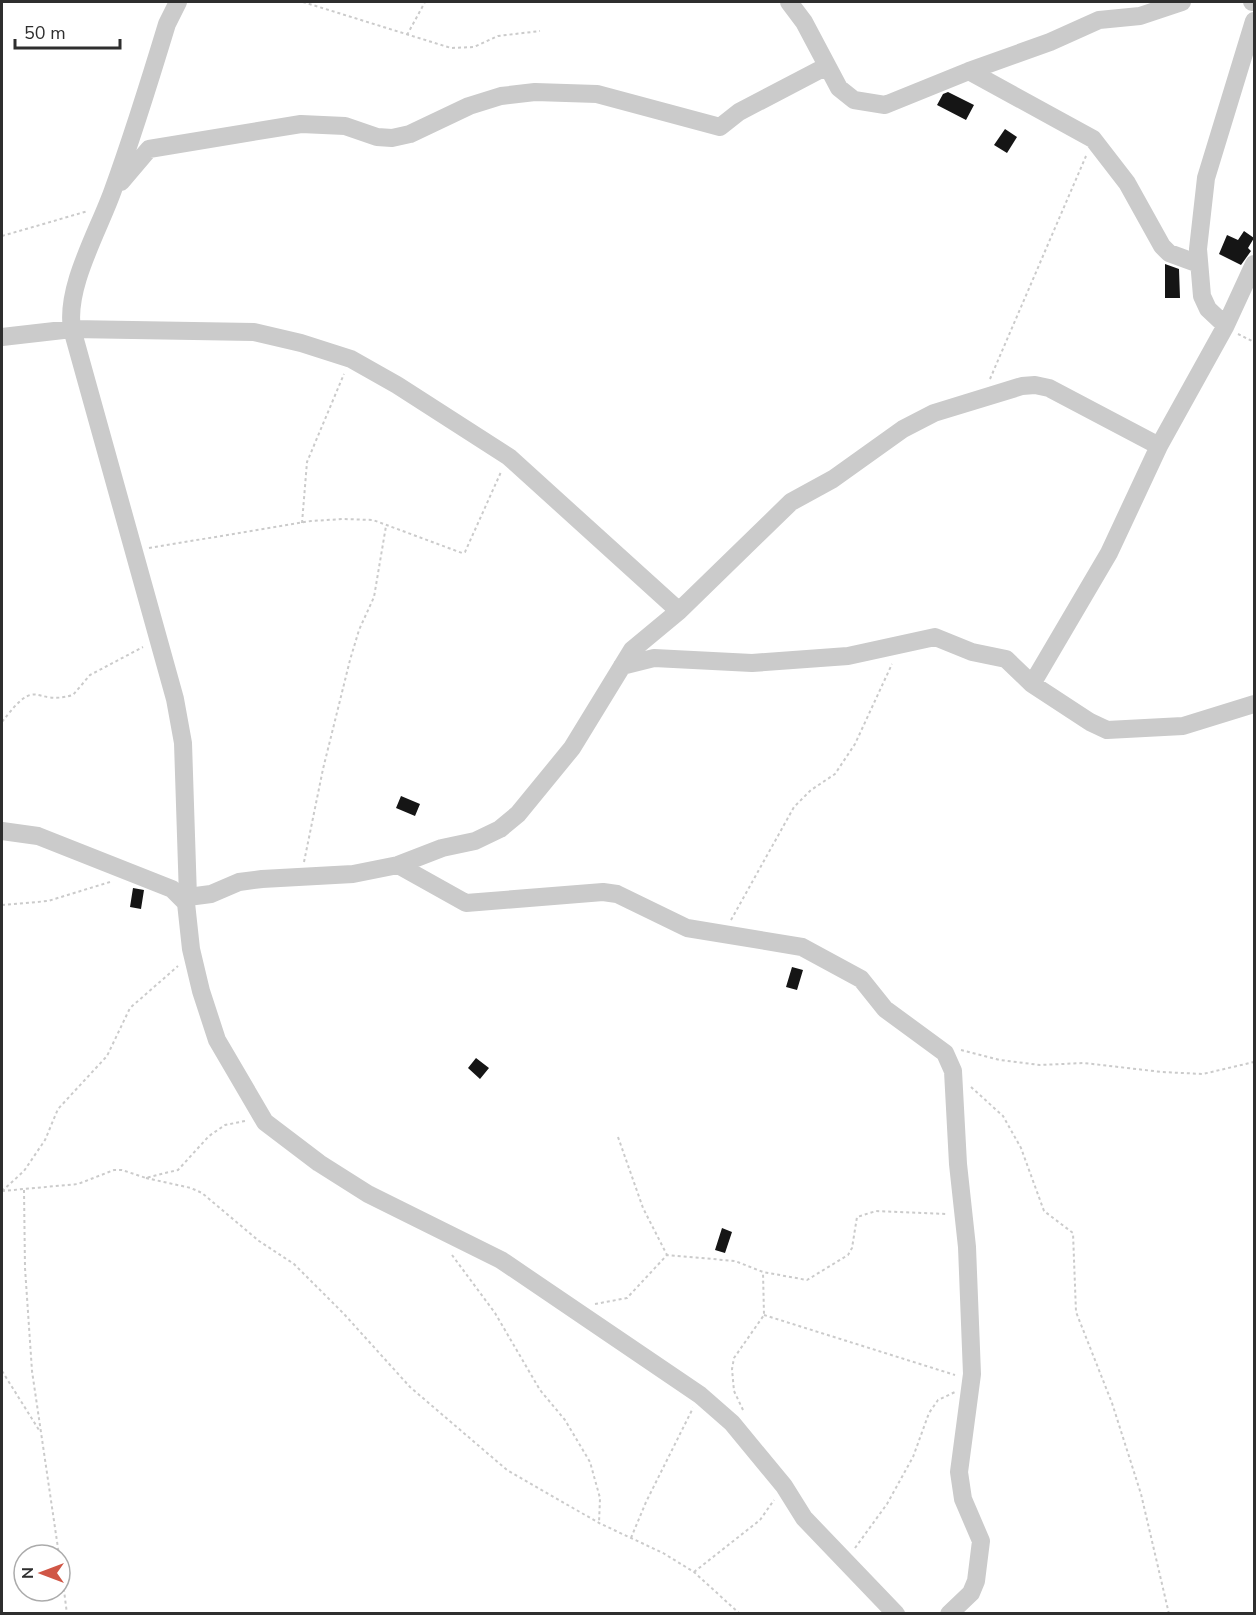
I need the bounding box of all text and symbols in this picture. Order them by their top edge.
scale bar [15,12,120,50]
text: 50 m [24,21,66,45]
north arrow [12,1543,72,1603]
text: N [17,1567,39,1579]

